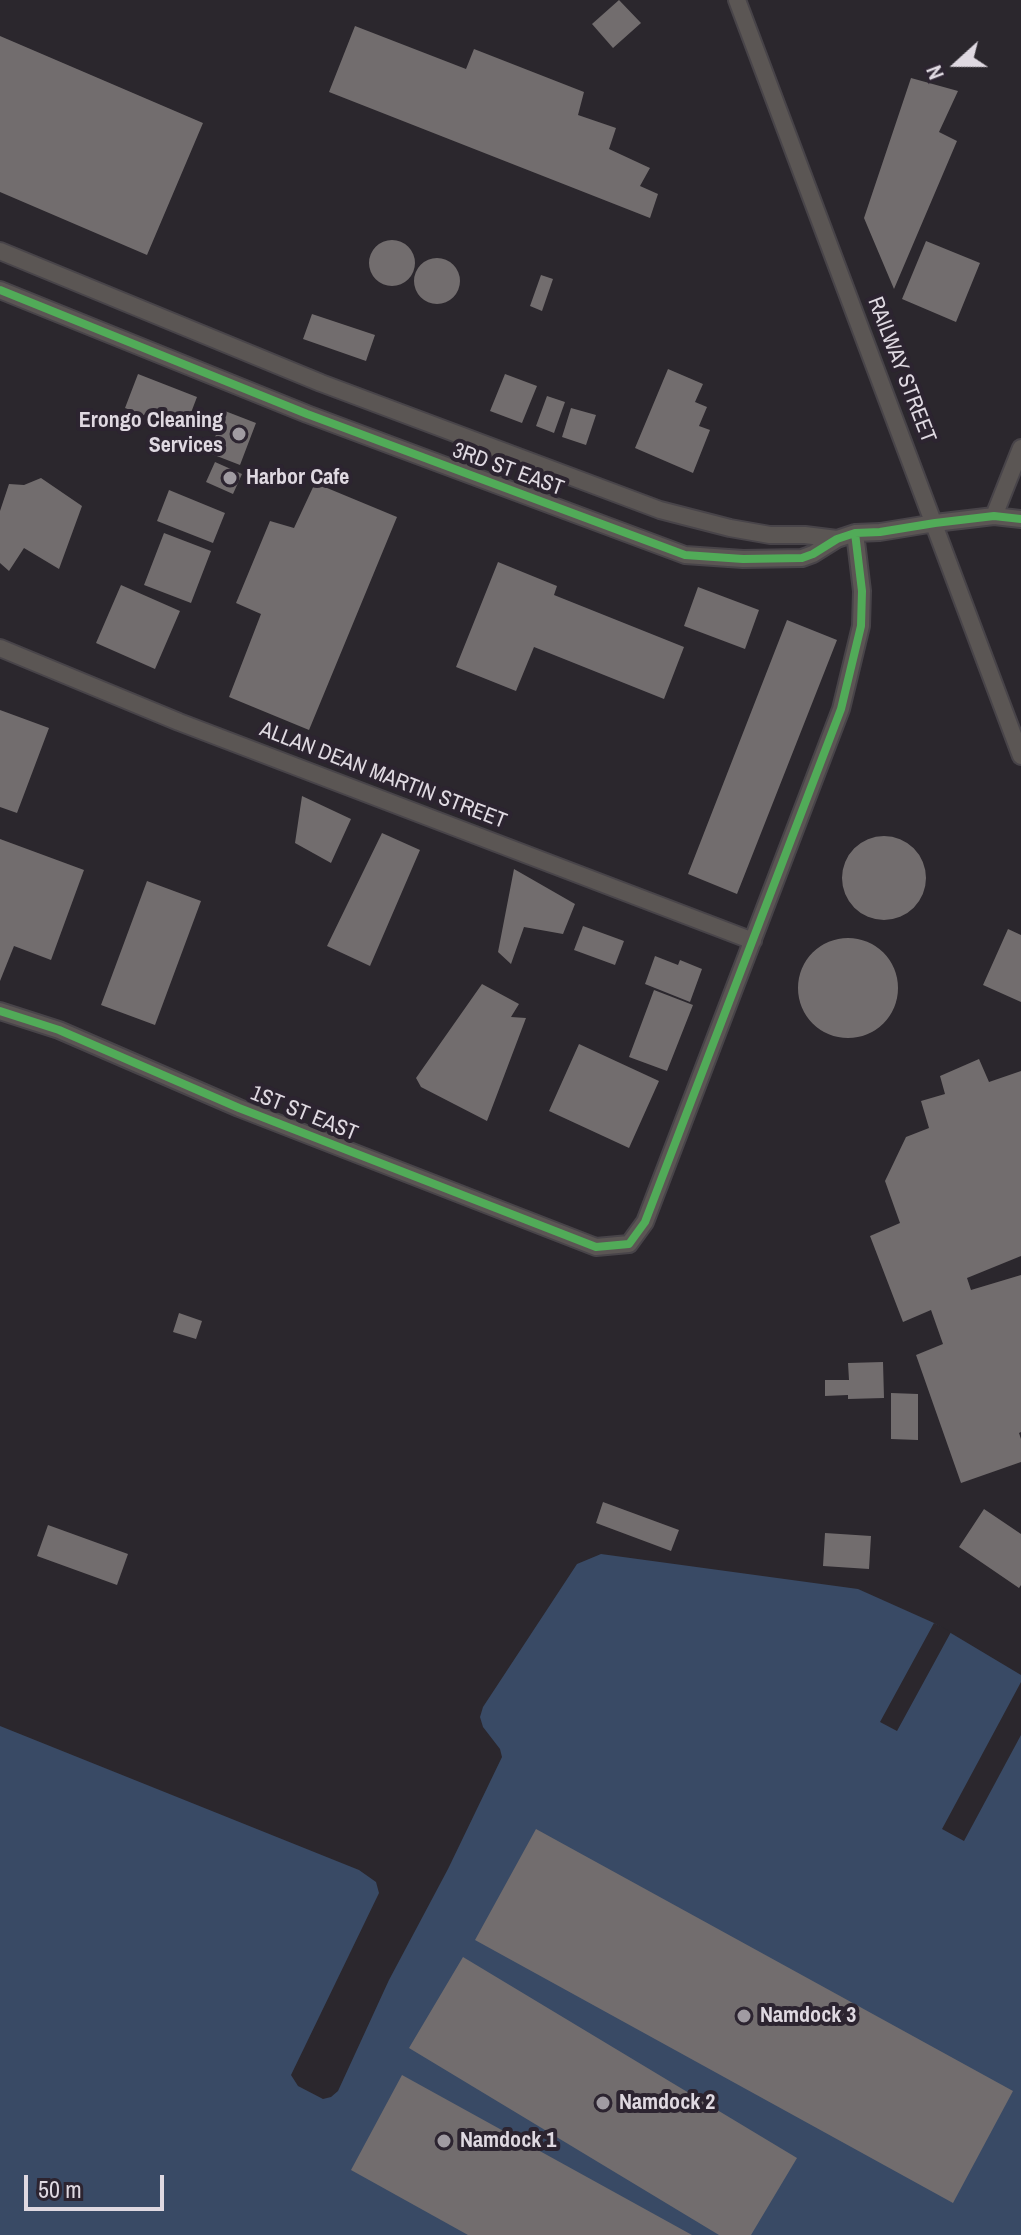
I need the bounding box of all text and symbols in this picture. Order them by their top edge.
north arrow [917,24,997,104]
text: N [918,61,951,84]
street label: RAILWAY STREET [861,293,941,447]
place label: Erongo Cleaning Services [79,408,223,460]
marker: Erongo Cleaning Services [230,425,248,443]
street label: 3RD ST EAST [449,438,567,502]
place label: Harbor Cafe [246,465,349,491]
marker: Harbor Cafe [221,469,239,487]
street label: ALLAN DEAN MARTIN STREET [256,717,510,835]
street label: 1ST ST EAST [247,1081,361,1147]
place label: Namdock 3 [760,2003,856,2029]
marker: Namdock 3 [735,2007,753,2025]
place label: Namdock 2 [619,2090,715,2116]
marker: Namdock 2 [594,2094,612,2112]
place label: Namdock 1 [460,2128,556,2154]
marker: Namdock 1 [435,2132,453,2150]
scale bar [28,2159,168,2209]
text: 50 m [38,2173,82,2205]

